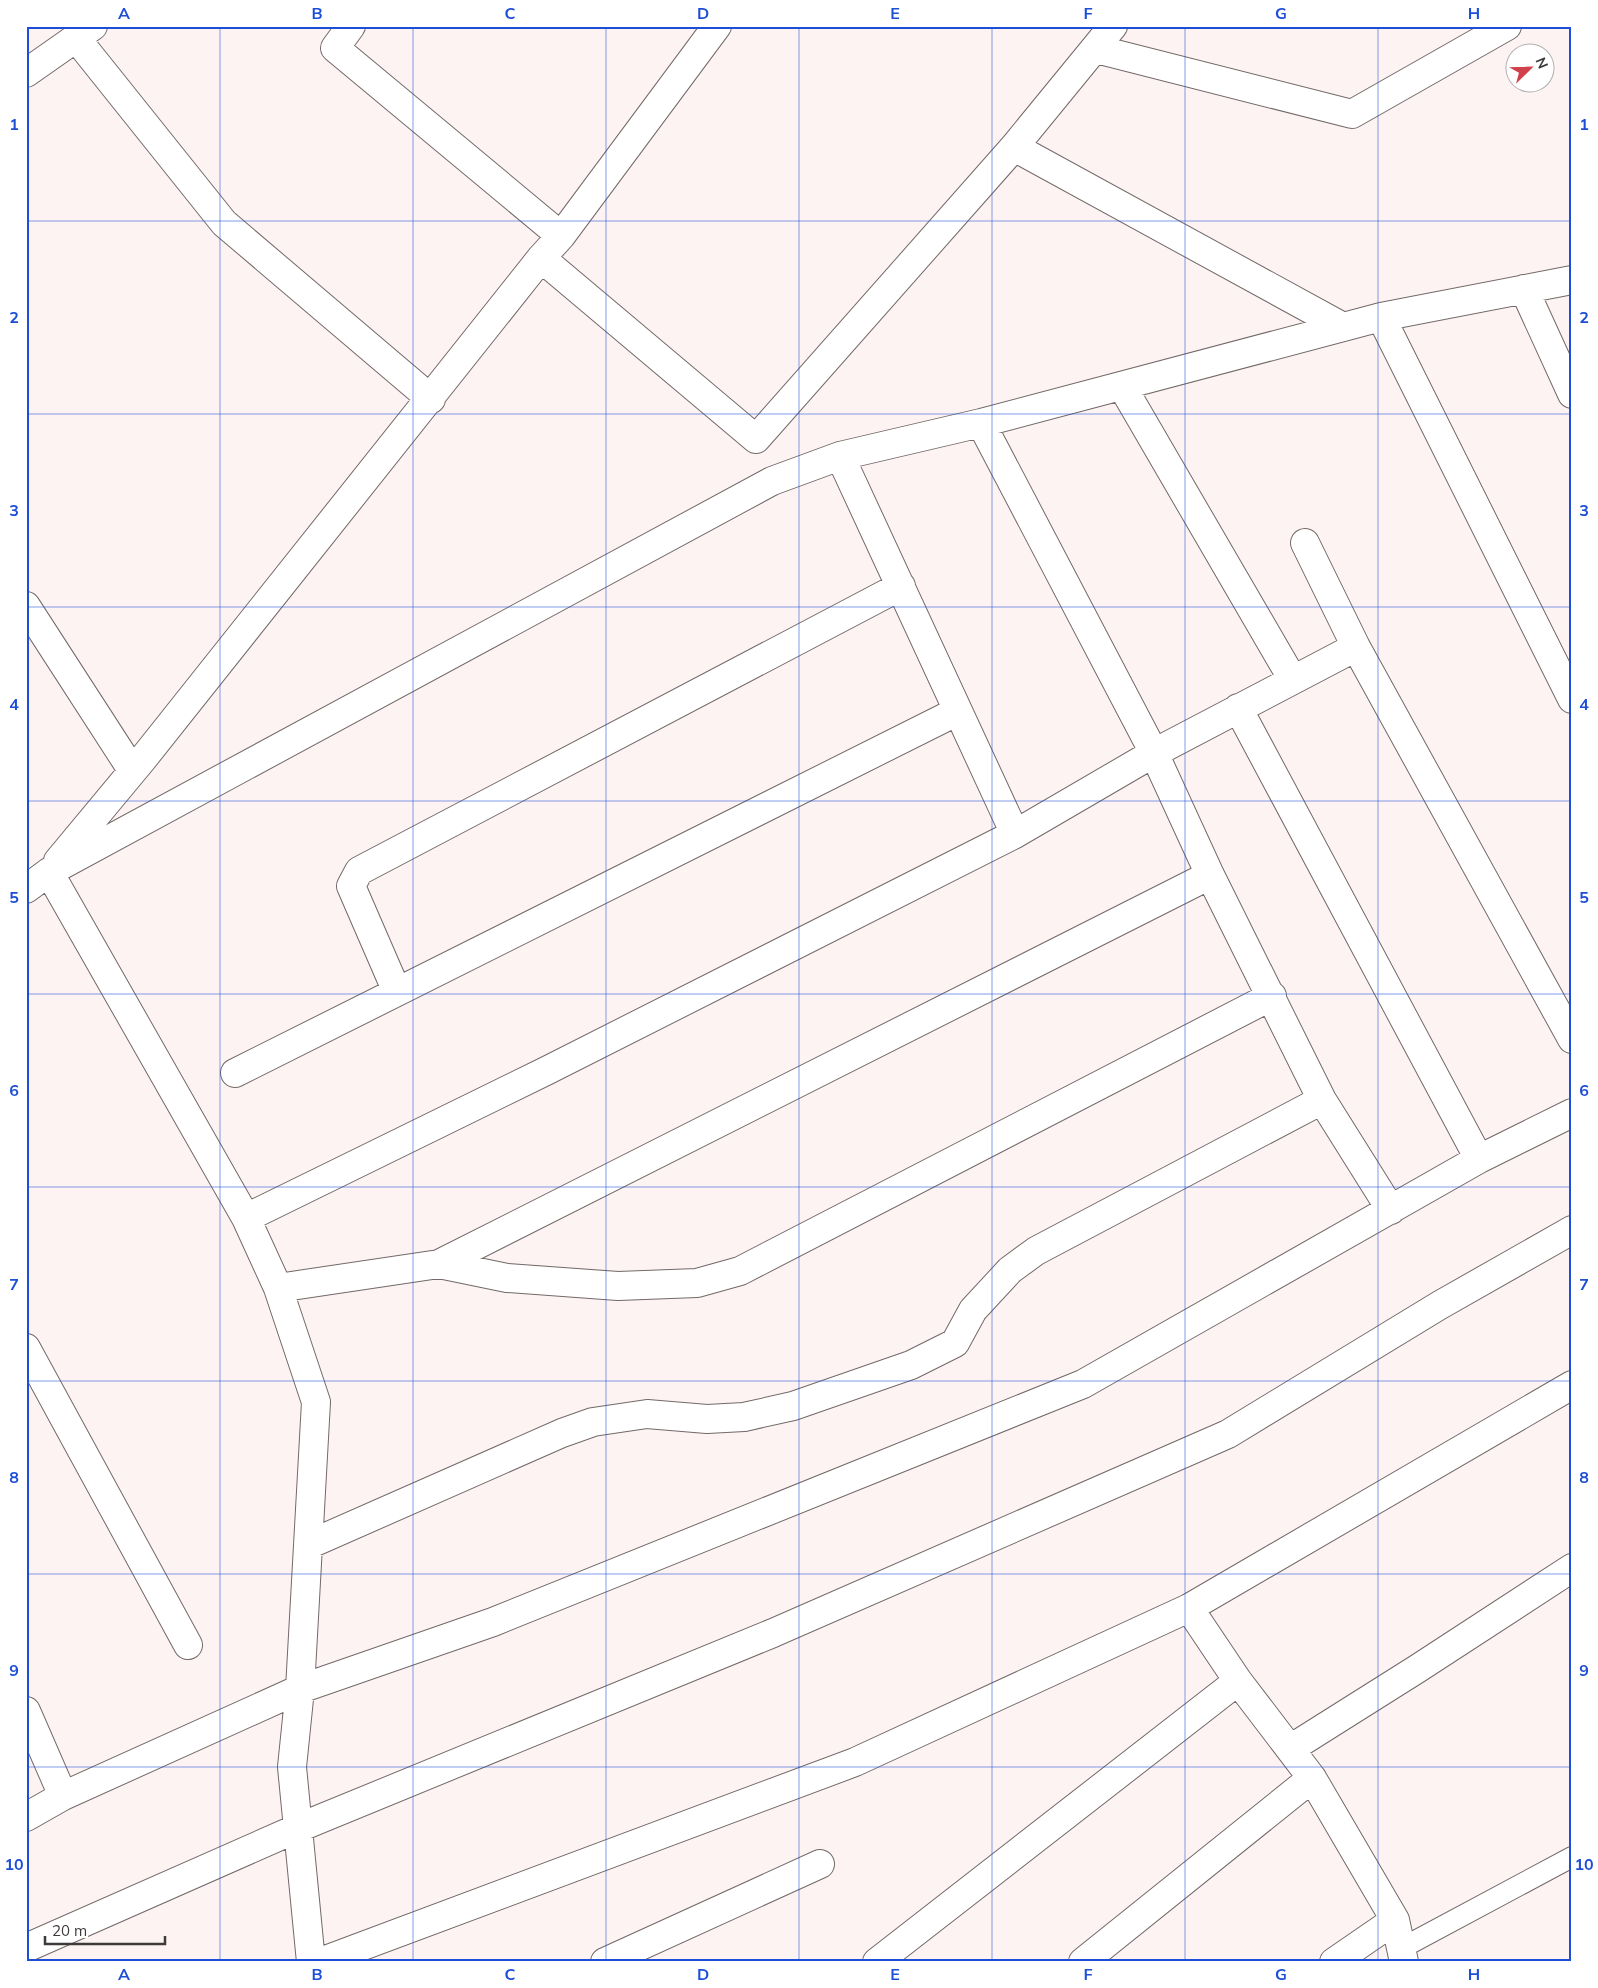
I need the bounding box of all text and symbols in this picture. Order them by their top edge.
text: A [118,3,130,23]
text: B [311,3,323,23]
text: C [505,3,516,23]
text: D [697,3,709,23]
text: E [890,3,900,23]
text: F [1083,3,1093,23]
text: G [1275,3,1287,23]
text: H [1468,3,1480,23]
north arrow [1506,42,1556,92]
text: N [1532,55,1552,71]
text: 1 [9,114,19,134]
text: 1 [1579,114,1589,134]
text: 2 [9,307,19,327]
text: 2 [1579,307,1589,327]
text: 3 [9,500,19,520]
text: 3 [1579,500,1589,520]
text: 4 [9,694,19,714]
text: 4 [1579,694,1589,714]
text: 5 [9,887,19,907]
text: 5 [1579,887,1589,907]
text: 6 [9,1080,19,1100]
text: 6 [1579,1080,1589,1100]
text: 7 [9,1274,19,1294]
text: 7 [1579,1274,1589,1294]
text: 8 [9,1467,19,1487]
text: 8 [1579,1467,1589,1487]
text: 9 [9,1660,19,1680]
text: 9 [1579,1660,1589,1680]
text: 10 [4,1854,24,1874]
text: 10 [1574,1854,1594,1874]
scale bar [45,1913,165,1945]
text: 20 m [52,1921,87,1940]
text: A [118,1964,130,1984]
text: B [311,1964,323,1984]
text: C [505,1964,516,1984]
text: D [697,1964,709,1984]
text: E [890,1964,900,1984]
text: F [1083,1964,1093,1984]
text: G [1275,1964,1287,1984]
text: H [1468,1964,1480,1984]

